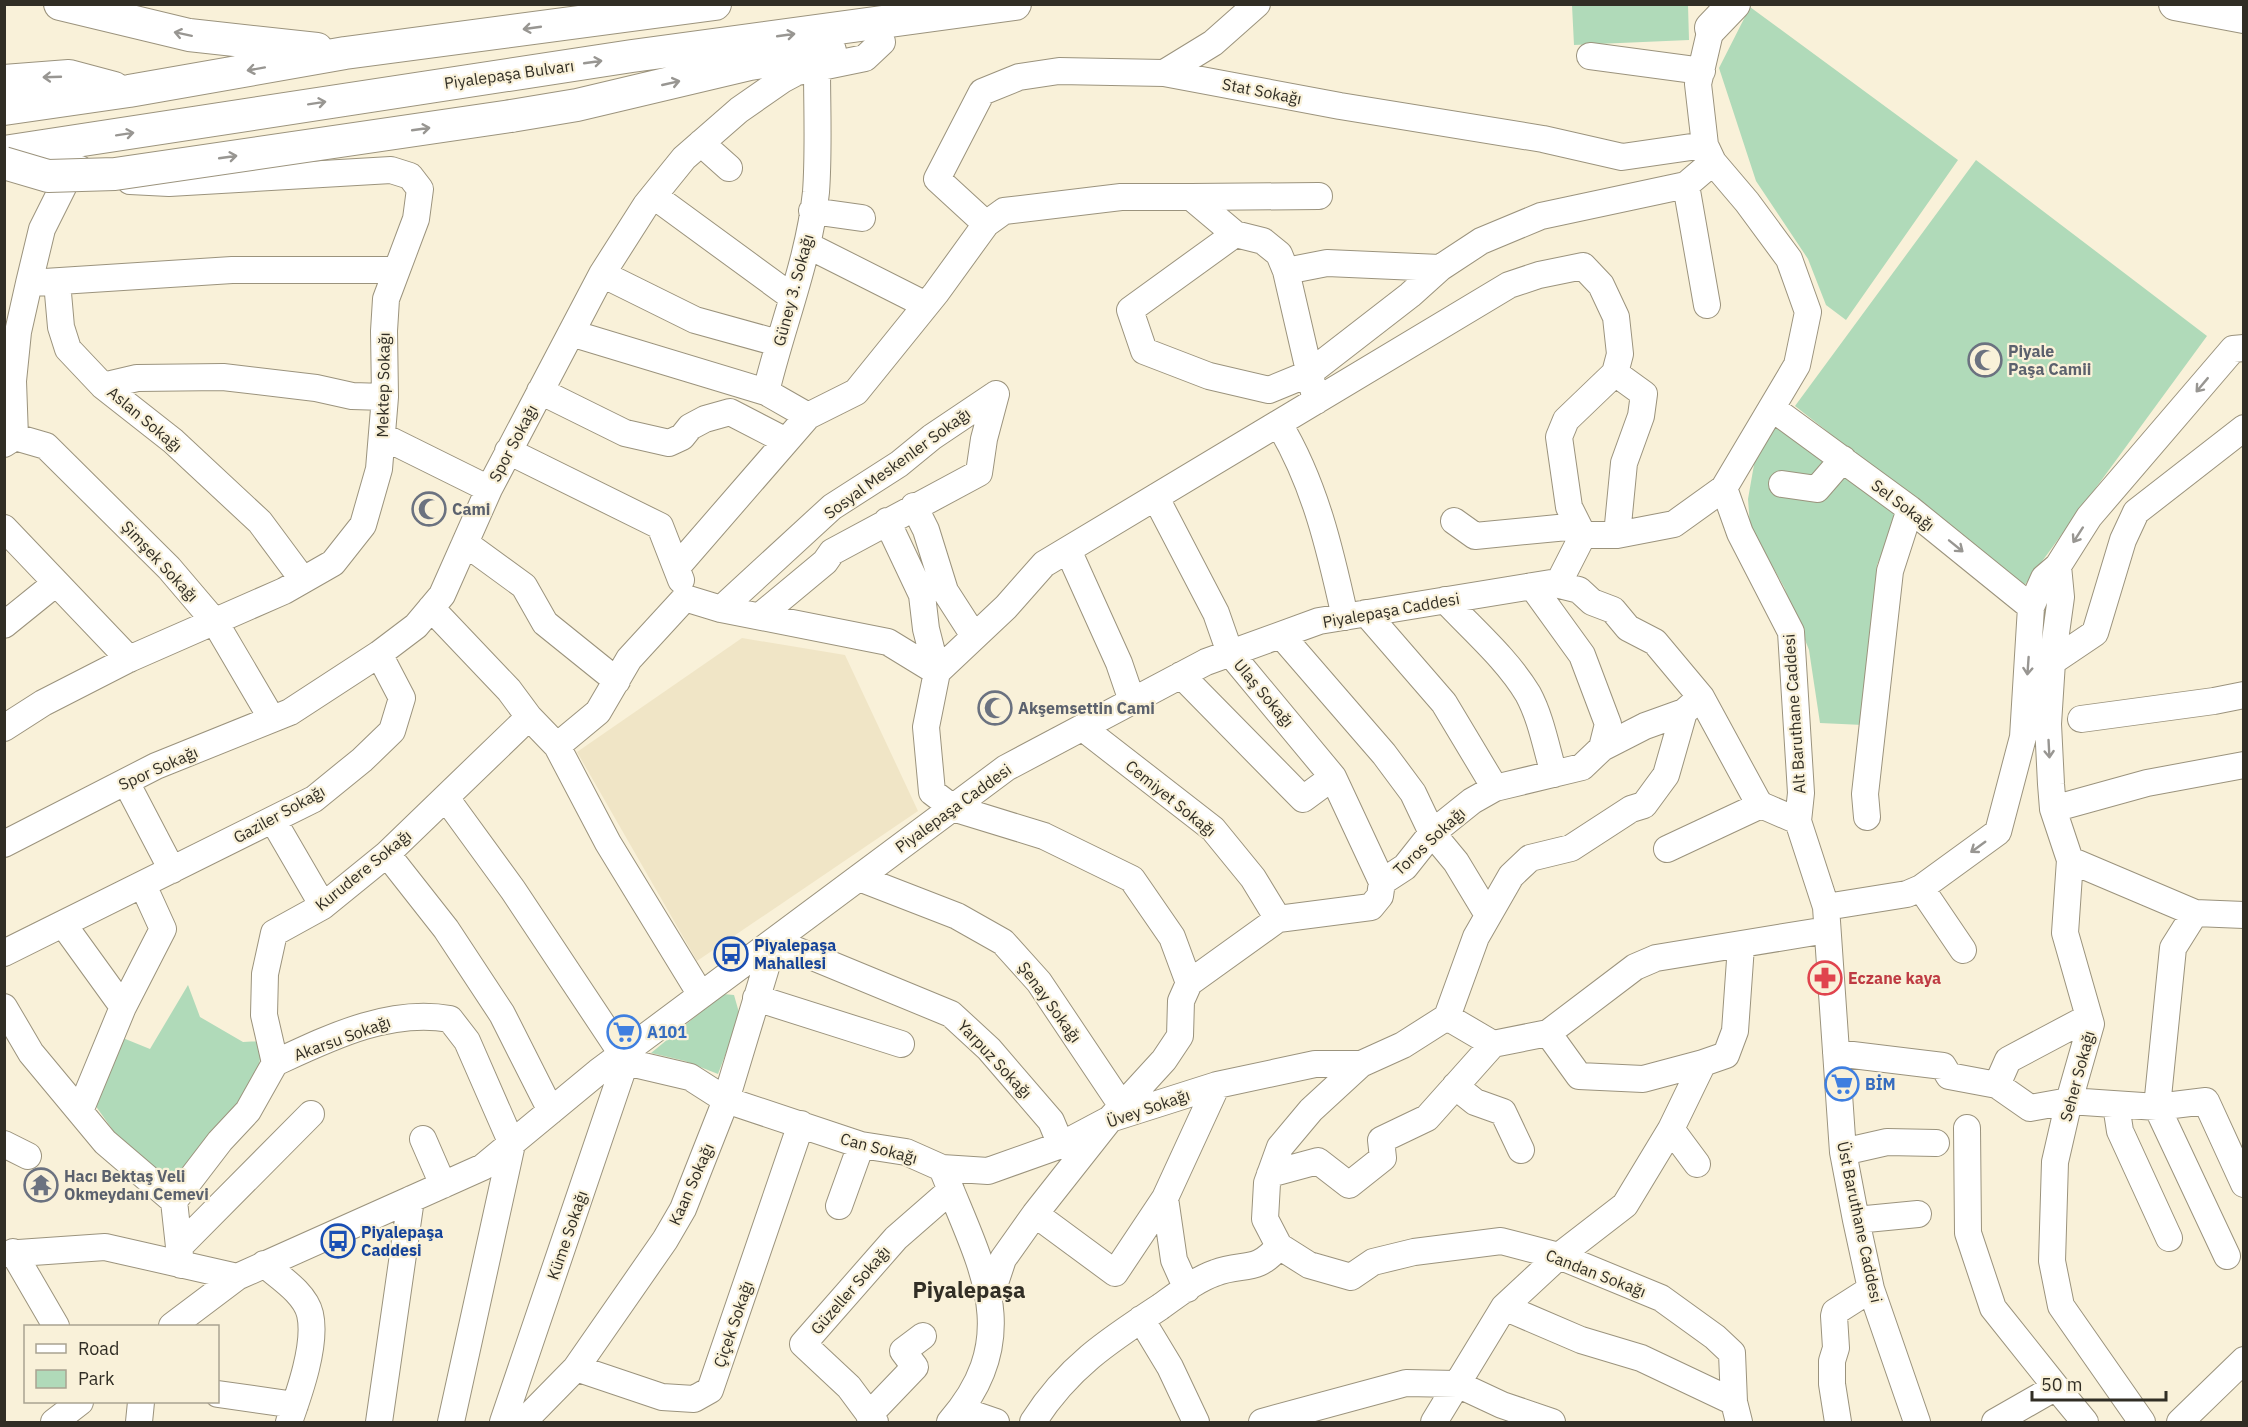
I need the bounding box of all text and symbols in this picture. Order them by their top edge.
one-way arrow [522,23,542,34]
one-way arrow [173,27,192,39]
one-way arrow [776,30,796,41]
street label: Piyalepaşa Bulvarı [443,55,575,93]
one-way arrow [583,56,603,67]
one-way arrow [246,64,266,75]
one-way arrow [42,71,62,82]
street label: Stat Sokağı [1221,74,1303,108]
one-way arrow [661,76,680,88]
one-way arrow [307,97,327,108]
one-way arrow [410,124,430,135]
one-way arrow [114,128,134,139]
one-way arrow [217,152,237,163]
street label: Güney 3. Sokağı [768,232,818,348]
street label: Mektep Sokağı [372,332,394,438]
place label: Piyale Paşa Camii [2008,341,2091,379]
mosque icon: Piyale Paşa Camii [1967,342,2003,378]
one-way arrow [2195,377,2209,392]
street label: Aslan Sokağı [104,382,186,456]
street label: Spor Sokağı [484,401,542,485]
street label: Sosyal Meskenler Sokağı [820,403,974,523]
street label: Sel Sokağı [1867,475,1939,535]
mosque icon: Cami [411,491,447,527]
place label: Cami [452,499,490,519]
street label: Şimşek Sokağı [117,516,203,606]
one-way arrow [2071,526,2083,543]
one-way arrow [1948,540,1964,553]
street label: Piyalepaşa Caddesi [1321,588,1461,632]
street label: Alt Baruthane Caddesi [1778,633,1810,795]
street label: Ulaş Sokağı [1230,655,1298,731]
one-way arrow [2022,655,2033,675]
mosque icon: Akşemsettin Cami [977,690,1013,726]
place label: Akşemsettin Cami [1018,698,1155,718]
one-way arrow [2044,739,2055,759]
street label: Spor Sokağı [115,742,201,794]
street label: Cemiyet Sokağı [1122,755,1220,841]
street label: Piyalepaşa Caddesi [891,759,1015,857]
street label: Gaziler Sokağı [230,781,328,847]
street label: Toros Sokağı [1389,803,1469,879]
street label: Kurudere Sokağı [311,825,415,915]
one-way arrow [1970,841,1986,853]
place label: Piyalepaşa Mahallesi [754,935,836,973]
bus stop icon: Piyalepaşa Mahallesi [713,936,749,972]
street label: Şenay Sokağı [1014,958,1086,1046]
pharmacy icon: Eczane kaya [1807,960,1843,996]
place label: Eczane kaya [1848,968,1941,988]
street label: Akarsu Sokağı [291,1011,393,1065]
supermarket icon: A101 [606,1014,642,1050]
street label: Yarpuz Sokağı [953,1015,1037,1103]
place label: A101 [647,1022,687,1042]
street label: Seher Sokağı [2055,1028,2099,1124]
supermarket icon: BİM [1824,1066,1860,1102]
place label: BİM [1865,1074,1896,1094]
street label: Üvey Sokağı [1104,1084,1192,1132]
street label: Can Sokağı [838,1128,920,1168]
street label: Kaan Sokağı [664,1140,718,1228]
street label: Üst Baruthane Caddesi [1833,1140,1887,1304]
place label: Hacı Bektaş Veli Okmeydanı Cemevi [64,1166,209,1204]
temple icon: Hacı Bektaş Veli Okmeydanı Cemevi [23,1167,59,1203]
street label: Küme Sokağı [542,1188,592,1282]
place label: Piyalepaşa Caddesi [361,1222,443,1260]
bus stop icon: Piyalepaşa Caddesi [320,1223,356,1259]
street label: Güzeller Sokağı [806,1242,894,1338]
street label: Candan Sokağı [1543,1245,1649,1301]
district label: Piyalepaşa [912,1275,1026,1304]
street label: Çiçek Sokağı [709,1278,757,1370]
legend [24,1325,219,1403]
text: Road [78,1337,119,1360]
scale bar [2032,1364,2166,1402]
text: Park [78,1367,115,1390]
text: 50 m [2041,1373,2083,1396]

